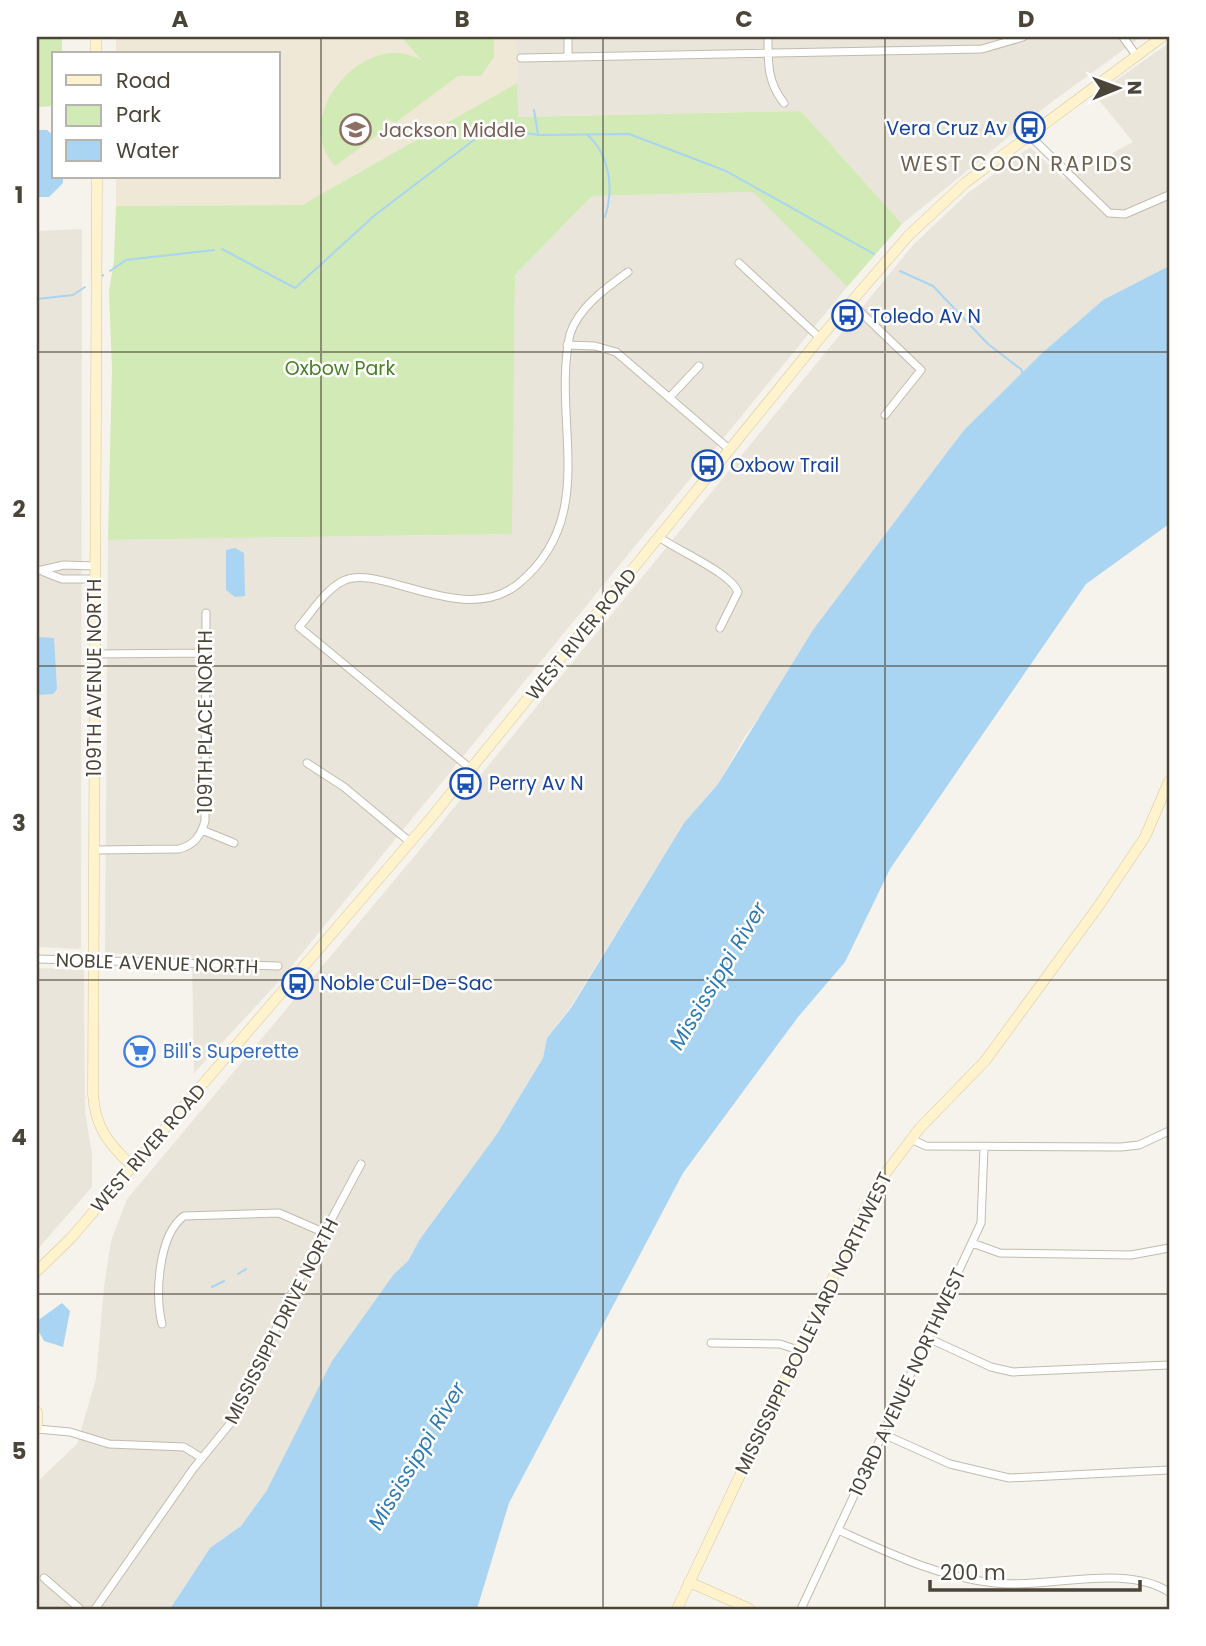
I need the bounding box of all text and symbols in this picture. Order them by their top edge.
text: A [172,3,189,35]
text: B [454,3,470,35]
text: C [735,3,753,35]
text: D [1018,3,1034,35]
legend [52,52,280,178]
north arrow [1084,52,1154,122]
text: Road [116,66,171,95]
text: N [1121,80,1148,95]
text: Park [116,100,161,129]
bus stop icon: Vera Cruz Av [1013,111,1047,145]
school or university icon: Jackson Middle [339,113,373,147]
place label: Vera Cruz Av [886,115,1007,142]
place label: Jackson Middle [379,117,526,144]
text: Water [116,136,179,165]
district label: WEST COON RAPIDS [900,149,1134,178]
text: 1 [15,179,23,211]
bus stop icon: Toledo Av N [830,299,864,333]
place label: Toledo Av N [870,303,981,330]
park label: Oxbow Park [285,355,395,382]
bus stop icon: Oxbow Trail [690,448,724,482]
place label: Oxbow Trail [730,452,839,479]
text: 2 [12,493,26,525]
street label: WEST RIVER ROAD [520,562,643,706]
street label: 109TH AVENUE NORTH [81,579,108,777]
street label: 109TH PLACE NORTH [192,630,219,814]
bus stop icon: Perry Av N [449,766,483,800]
place label: Perry Av N [489,770,584,797]
text: 3 [12,807,26,839]
water label: Mississippi River [662,895,774,1055]
street label: NOBLE AVENUE NORTH [55,946,259,981]
bus stop icon: Noble Cul-De-Sac [280,966,314,1000]
place label: Noble Cul-De-Sac [320,970,493,997]
supermarket icon: Bill's Superette [123,1034,157,1068]
place label: Bill's Superette [163,1038,299,1065]
street label: WEST RIVER ROAD [85,1078,212,1219]
text: 4 [11,1121,27,1153]
street label: MISSISSIPPI BOULEVARD NORTHWEST [728,1168,899,1479]
street label: MISSISSIPPI DRIVE NORTH [218,1214,345,1429]
street label: 103RD AVENUE NORTHWEST [843,1264,972,1501]
water label: Mississippi River [361,1375,473,1535]
text: 5 [12,1435,26,1467]
scale bar [930,1548,1140,1592]
text: 200 m [940,1558,1006,1587]

